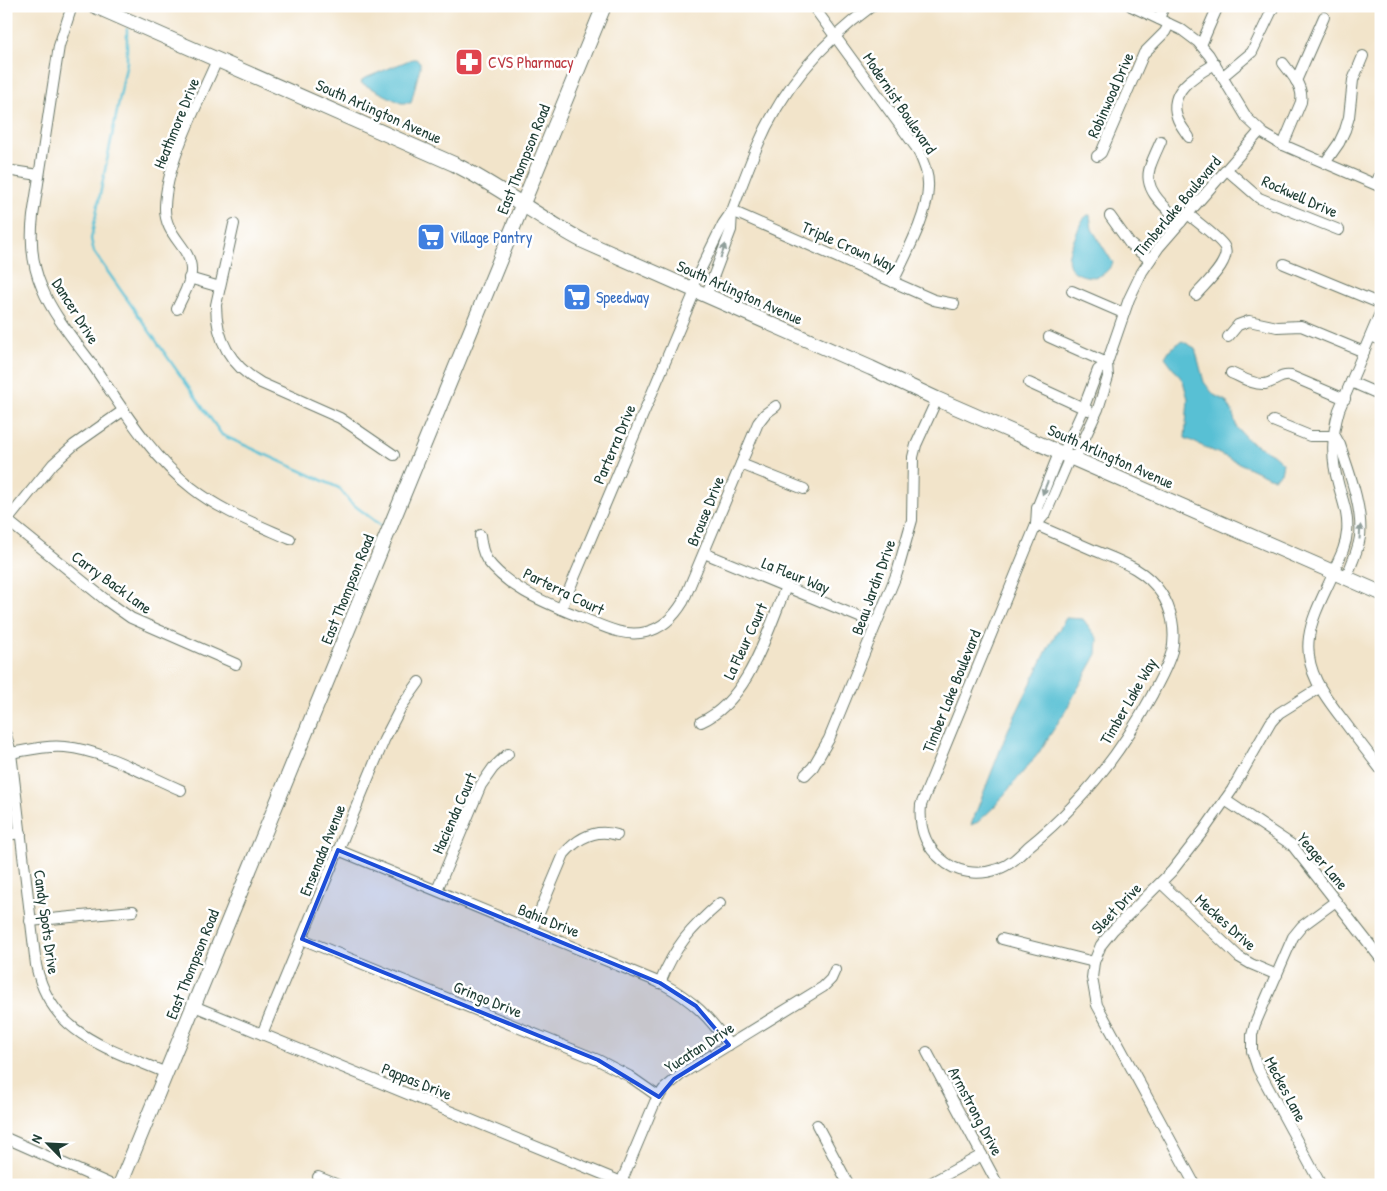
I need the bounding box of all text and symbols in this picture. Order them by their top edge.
pharmacy icon: CVS Pharmacy [454,47,484,77]
street label: Modernist Boulevard [858,48,942,158]
street label: Robinwood Drive [1081,48,1139,141]
place label: CVS Pharmacy [488,51,574,73]
street label: South Arlington Avenue [313,73,446,149]
street label: Heathmore Drive [148,74,204,172]
street label: East Thompson Road [491,101,555,217]
street label: Timberlake Boulevard [1128,151,1226,261]
street label: Rockwell Drive [1259,169,1342,223]
street label: Triple Crown Way [798,215,900,277]
supermarket icon: Village Pantry [416,222,446,252]
place label: Village Pantry [450,226,533,248]
one-way arrow [720,243,727,258]
street label: South Arlington Avenue [674,254,807,330]
street label: Dancer Drive [47,274,105,349]
supermarket icon: Speedway [562,282,592,312]
place label: Speedway [596,286,650,308]
street label: Parterra Drive [587,400,641,487]
street label: South Arlington Avenue [1045,418,1178,494]
street label: Brouse Drive [681,472,729,549]
one-way arrow [1041,481,1049,496]
one-way arrow [1356,523,1364,539]
street label: East Thompson Road [315,531,379,647]
street label: Beau Jardin Drive [846,536,901,638]
street label: Carry Back Lane [67,545,157,619]
street label: La Fleur Way [759,551,834,599]
street label: Parterra Court [520,562,609,620]
street label: La Fleur Court [718,599,773,683]
street label: Timber Lake Boulevard [916,626,986,756]
street label: Timber Lake Way [1094,653,1162,748]
street label: Hacienda Court [426,769,482,857]
street label: Ensenada Avenue [294,800,351,899]
street label: Yeager Lane [1292,828,1354,895]
street label: Candy Spots Drive [29,868,65,976]
street label: Sleet Drive [1086,877,1146,939]
street label: Meckes Drive [1191,889,1262,956]
street label: Bahia Drive [515,898,584,943]
street label: East Thompson Road [160,906,224,1022]
street label: Gringo Drive [450,975,526,1023]
street label: Yucatan Drive [660,1016,739,1078]
street label: Meckes Lane [1260,1053,1313,1126]
street label: Pappas Drive [379,1057,456,1105]
street label: Armstrong Drive [943,1063,1009,1160]
north arrow [22,1118,72,1168]
text: N [25,1131,46,1146]

